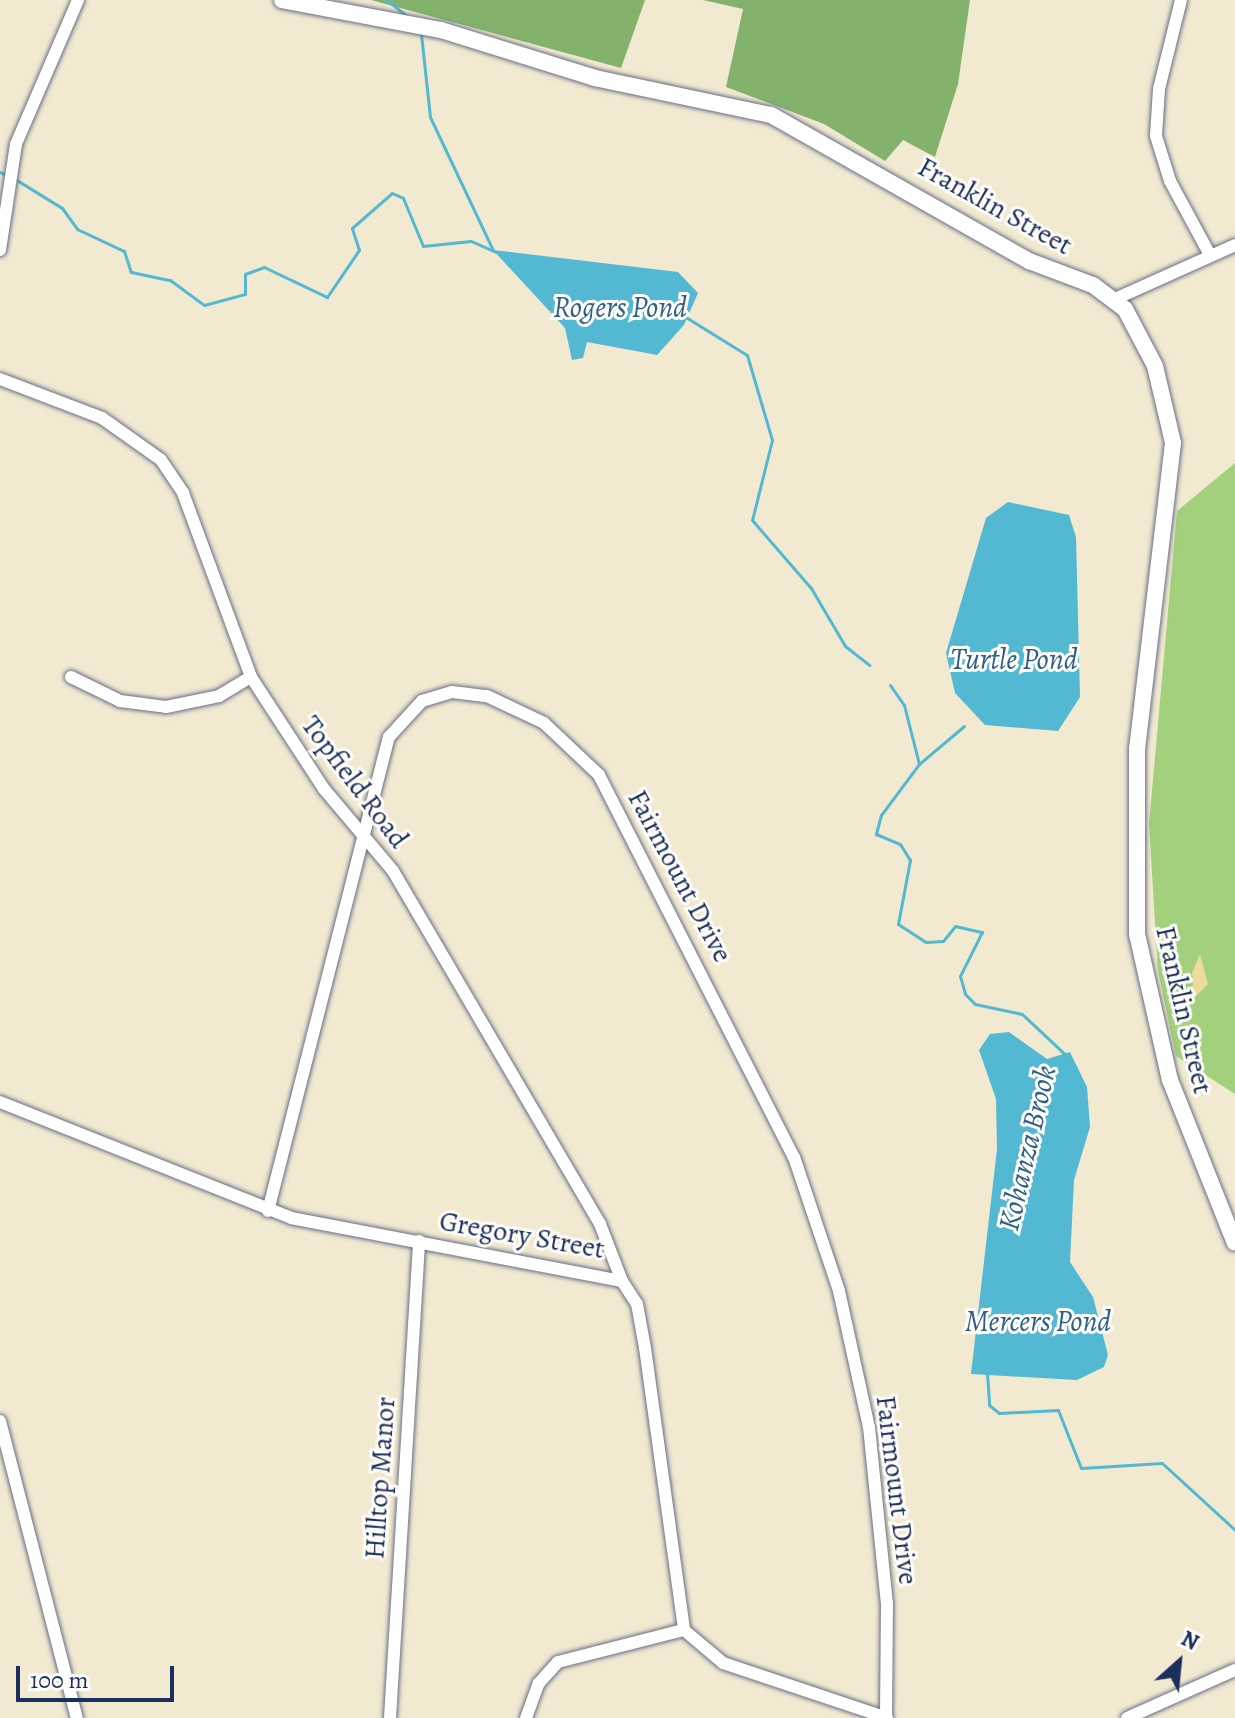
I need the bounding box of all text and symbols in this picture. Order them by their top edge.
street label: Franklin Street [912,150,1078,262]
water label: Rogers Pond [553,289,687,325]
water label: Turtle Pond [950,641,1078,677]
street label: Topfield Road [294,709,416,855]
street label: Fairmount Drive [621,784,739,968]
street label: Franklin Street [1148,923,1220,1097]
water label: Kohanza Brook [991,1062,1063,1234]
street label: Gregory Street [437,1204,607,1266]
water label: Mercers Pond [965,1303,1111,1339]
street label: Fairmount Drive [869,1394,925,1586]
street label: Hilltop Manor [358,1396,402,1560]
north arrow [1139,1622,1219,1702]
text: N [1176,1624,1204,1658]
scale bar [20,1650,178,1700]
text: 100 m [30,1664,89,1696]

